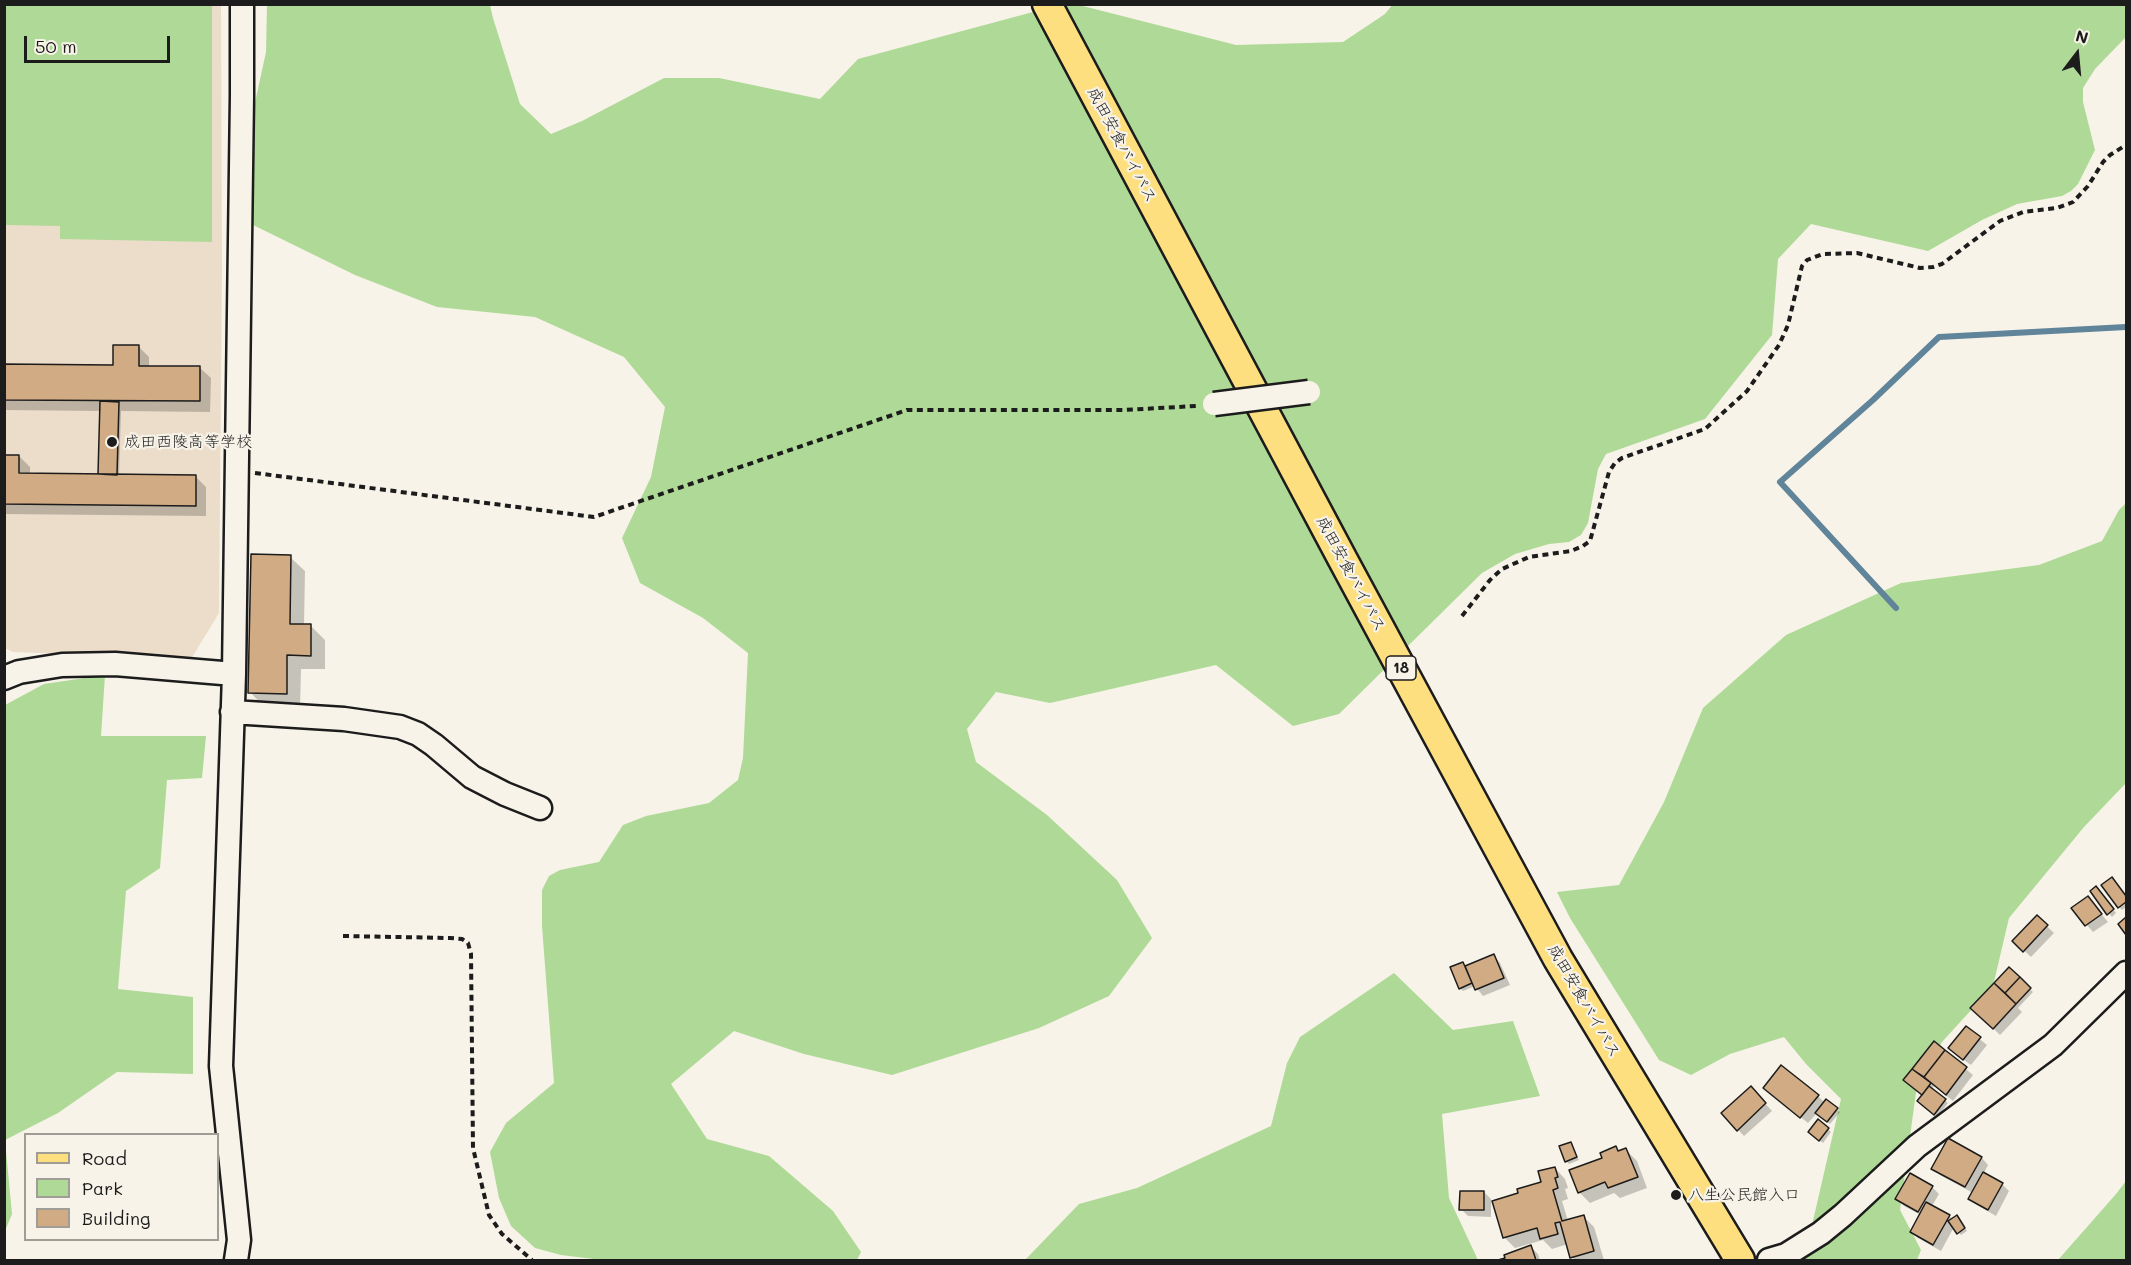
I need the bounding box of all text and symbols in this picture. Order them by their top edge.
scale bar [27,24,172,62]
north arrow [2047,24,2107,84]
text: N [2073,24,2091,48]
text: 50 m [35,34,77,58]
street label: 成田安食バイパス [1083,84,1161,206]
place label: 成田西陵高等学校 [124,432,252,452]
marker: 成田西陵高等学校 [105,435,119,449]
street label: 成田安食バイパス [1312,513,1390,635]
road number: 18 [1386,656,1416,680]
street label: 成田安食バイパス [1544,941,1624,1061]
legend [24,1133,219,1241]
text: Road [82,1146,127,1170]
text: Park [82,1176,123,1200]
place label: 八生公民館入口 [1688,1185,1800,1205]
marker: 八生公民館入口 [1669,1188,1683,1202]
text: Building [82,1206,150,1230]

